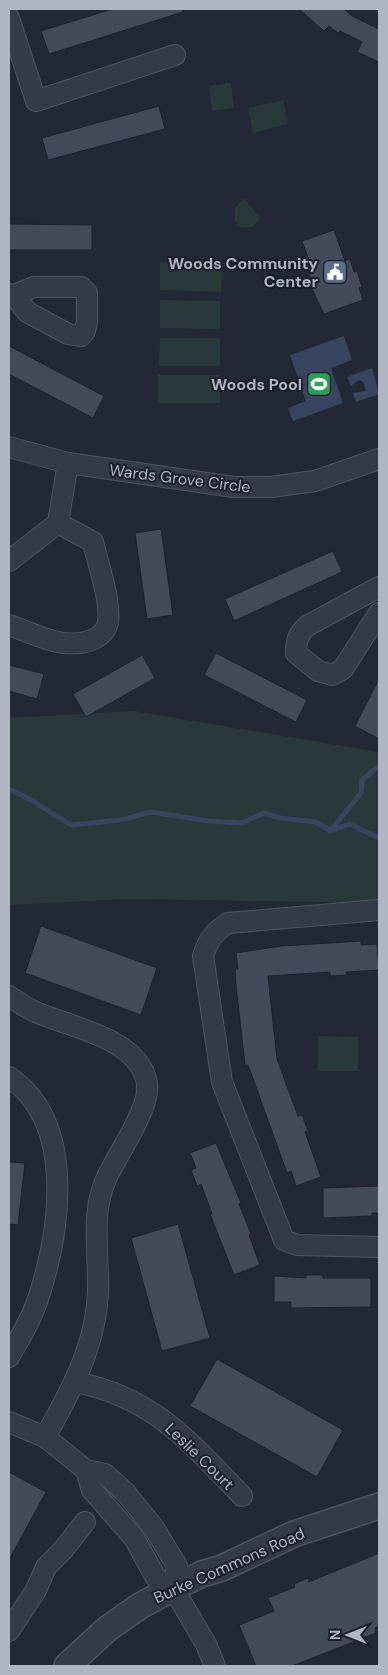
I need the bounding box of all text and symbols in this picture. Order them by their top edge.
place label: Woods Community Center [168,253,318,292]
public building icon: Woods Community Center [322,259,348,285]
sports icon: Woods Pool [306,371,332,397]
place label: Woods Pool [211,374,302,395]
street label: Wards Grove Circle [108,459,252,498]
street label: Leslie Court [161,1418,239,1495]
street label: Burke Commons Road [150,1523,308,1608]
north arrow [323,1610,373,1660]
text: N [326,1630,344,1640]

